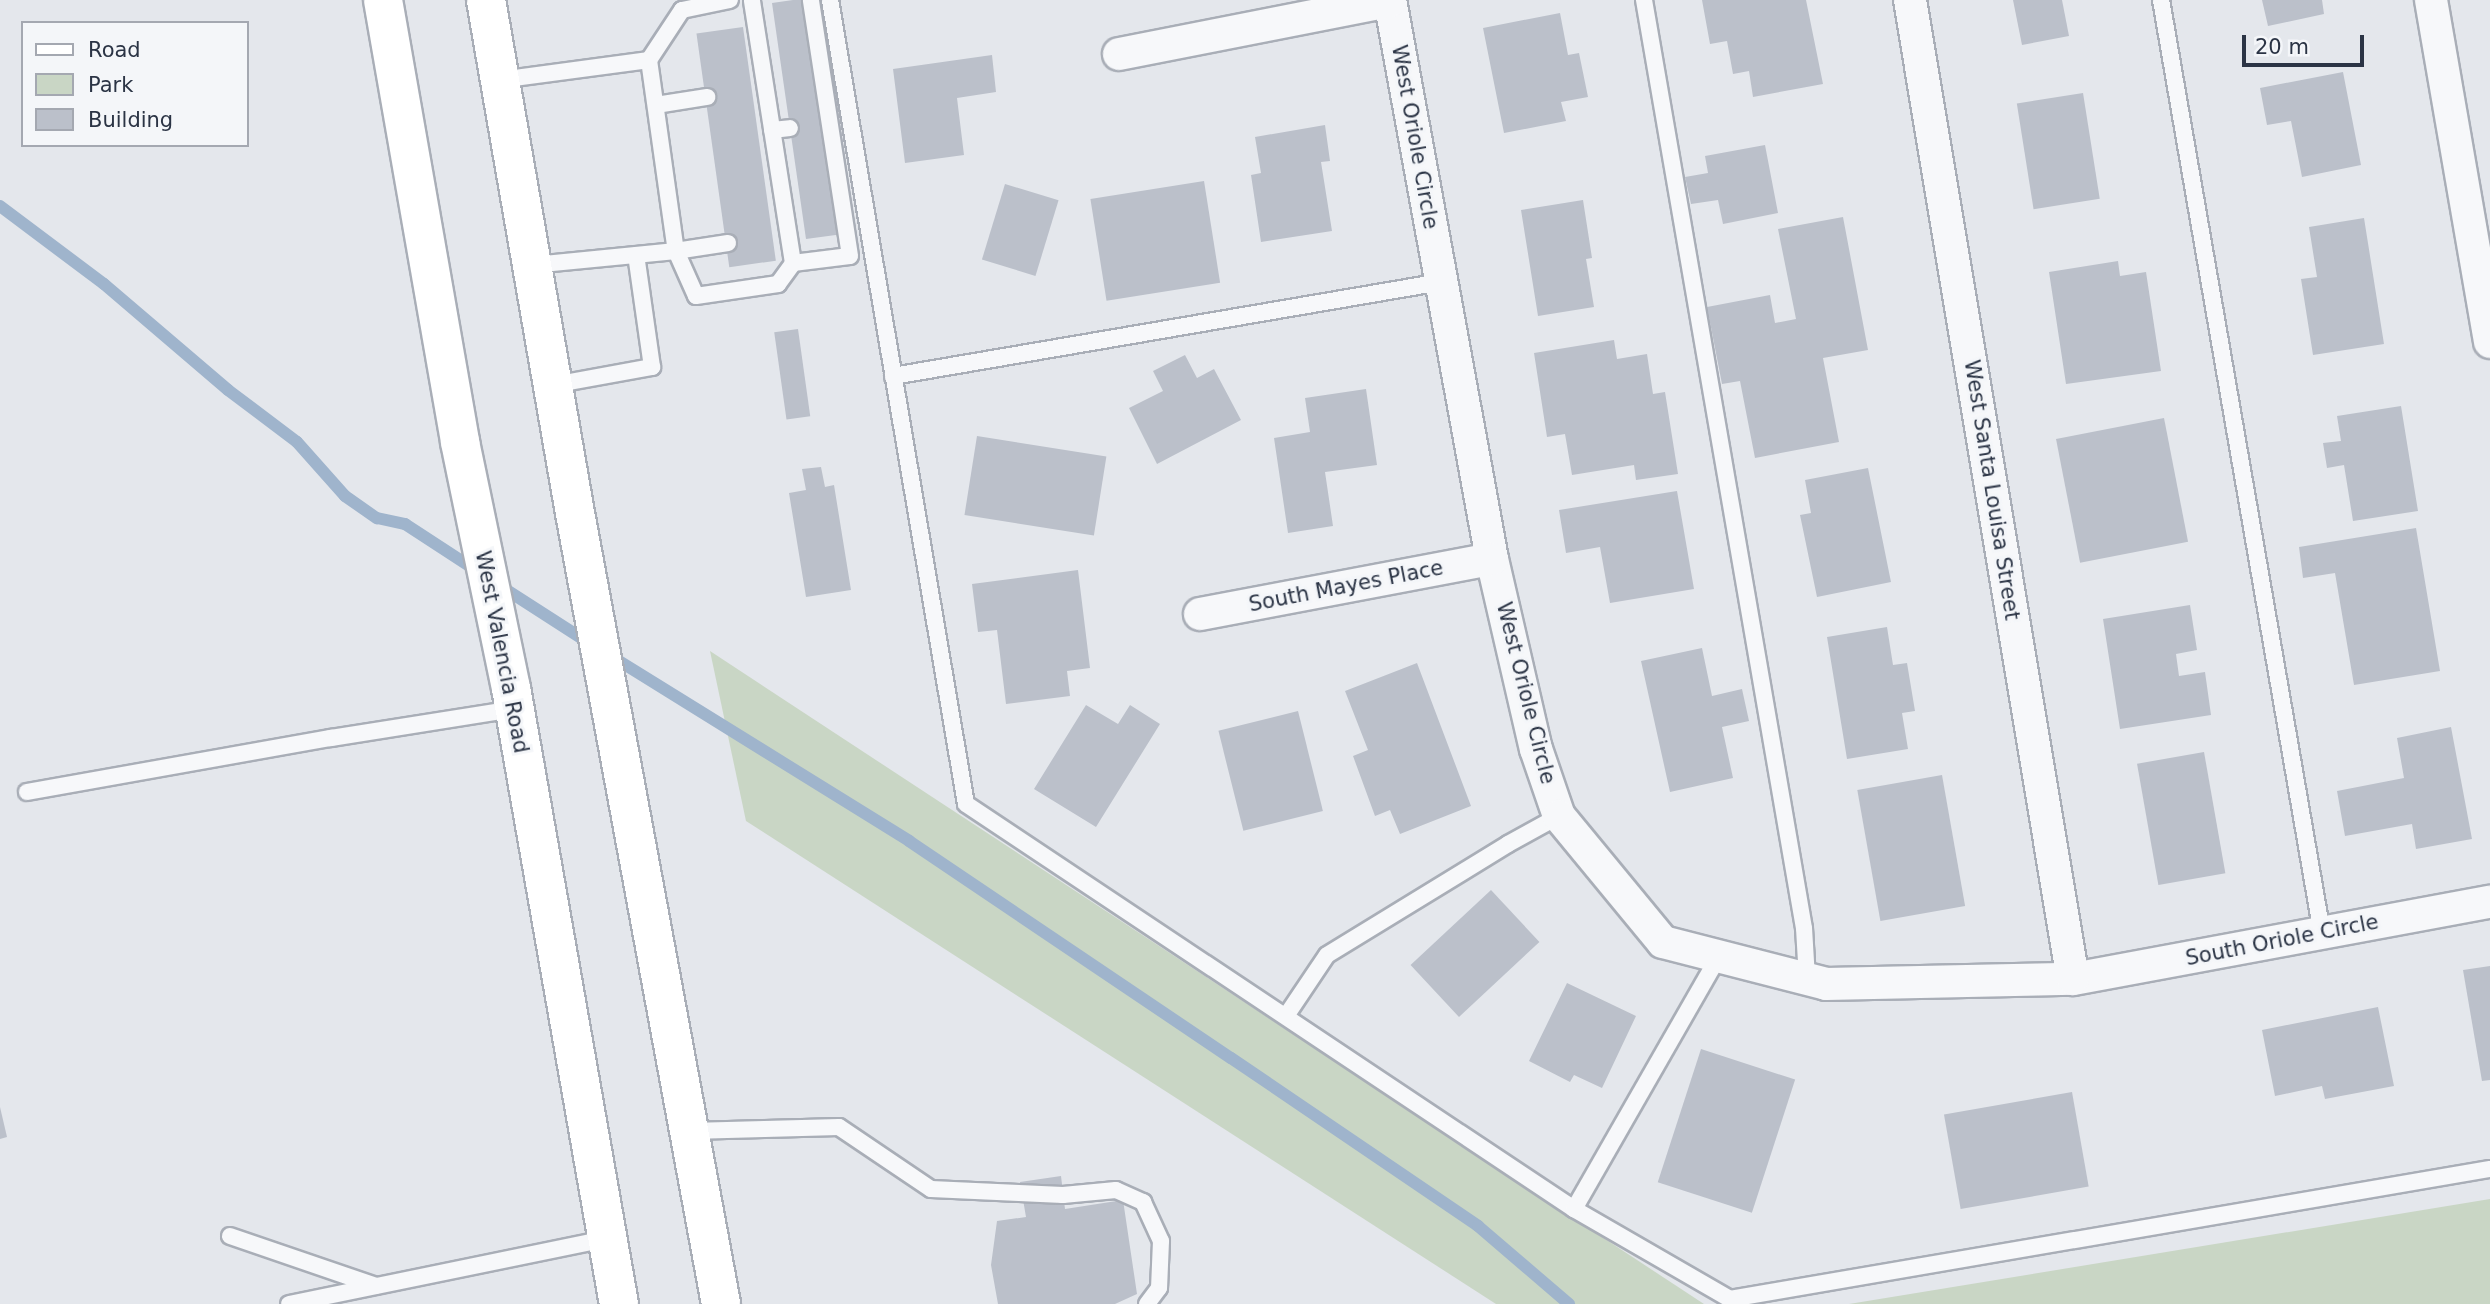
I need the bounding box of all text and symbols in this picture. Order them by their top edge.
legend [21,21,248,147]
scale bar [2245,21,2368,65]
text: 20 m [2255,35,2309,59]
text: Road [88,38,141,62]
street label: West Oriole Circle [1386,43,1444,231]
text: Park [88,73,133,97]
text: Building [88,108,173,132]
street label: West Santa Louisa Street [1959,358,2025,622]
street label: West Valencia Road [470,549,534,755]
street label: South Mayes Place [1247,555,1445,617]
street label: West Oriole Circle [1491,599,1561,787]
street label: South Oriole Circle [2183,909,2381,971]

